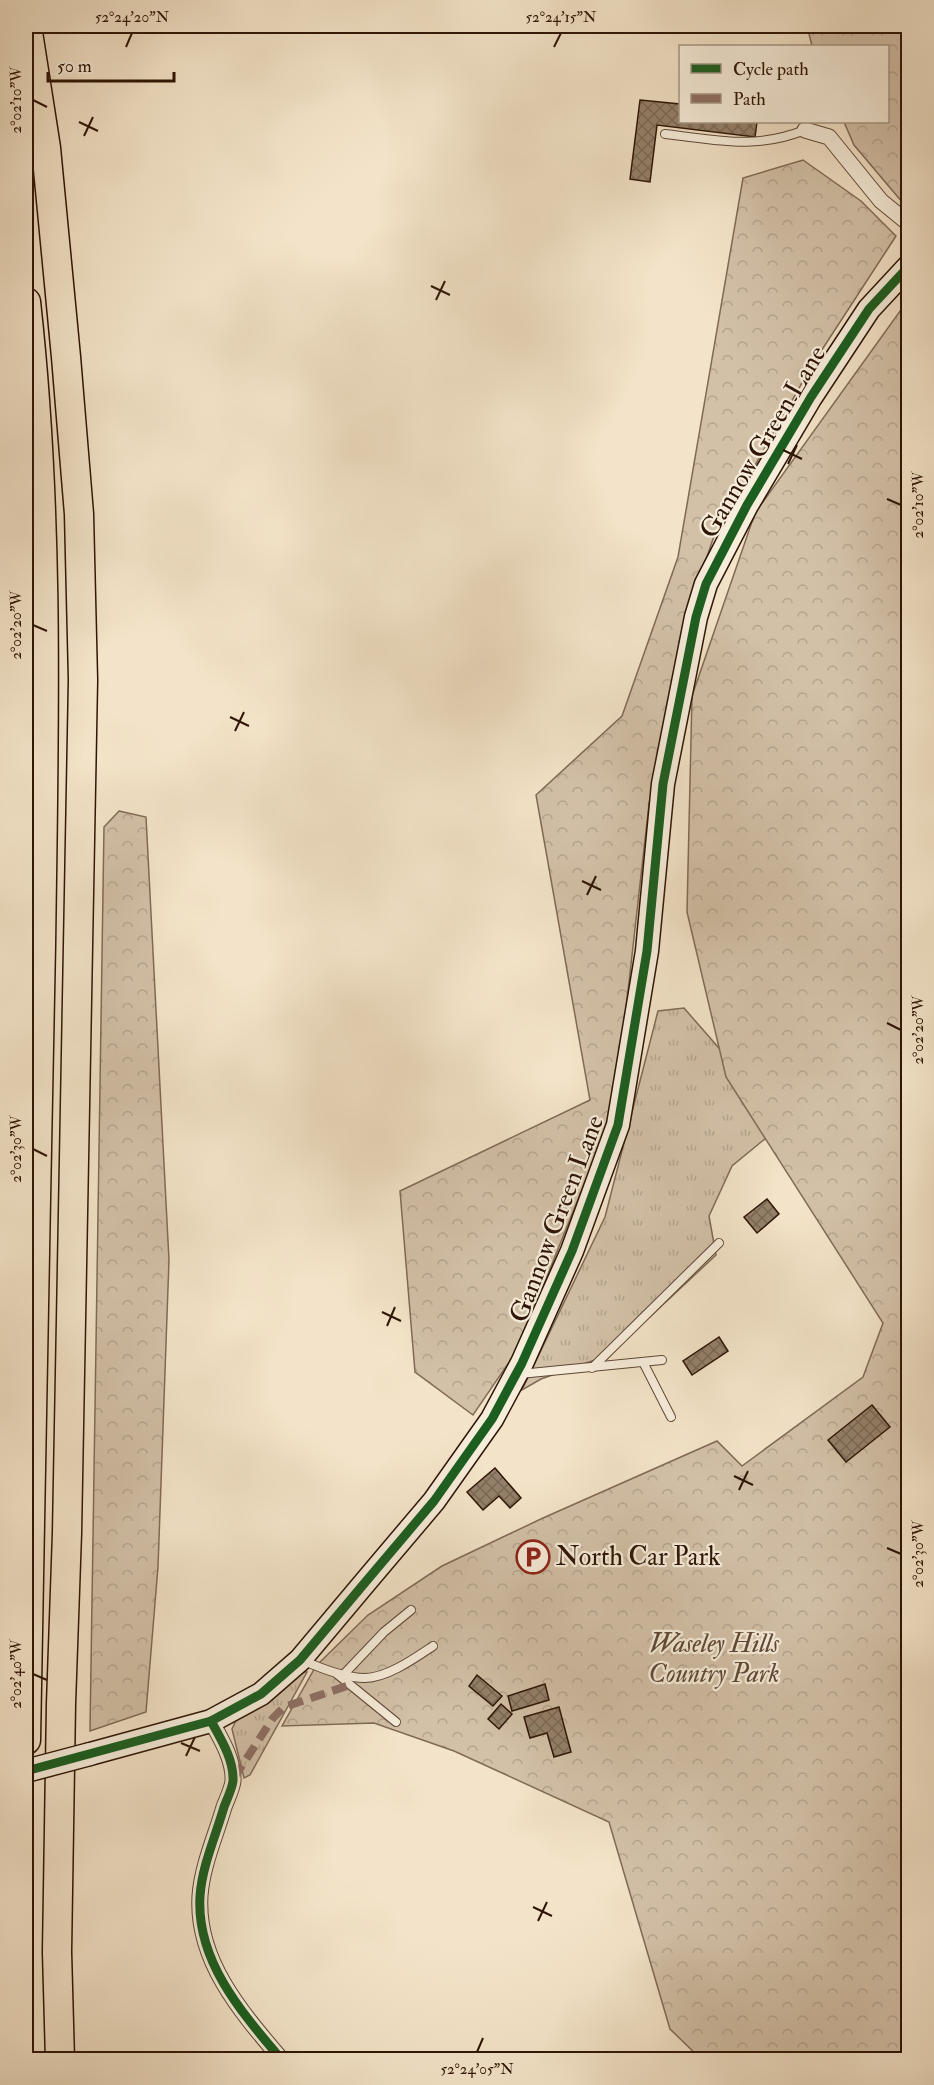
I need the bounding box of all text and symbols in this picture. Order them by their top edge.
text: 52°24'20"N [95,8,170,27]
text: 52°24'15"N [526,8,597,27]
scale bar [48,45,174,83]
legend [679,45,889,123]
text: 50 m [57,55,92,78]
text: Cycle path [733,58,809,81]
text: 2°02'10"W [7,66,26,133]
text: Path [733,88,766,111]
street label: Gannow Green Lane [693,340,833,544]
text: 2°02'10"W [909,471,928,538]
text: 2°02'20"W [7,590,26,660]
text: 2°02'20"W [909,995,928,1065]
street label: Gannow Green Lane [503,1111,611,1327]
text: 2°02'30"W [7,1115,26,1183]
text: 2°02'30"W [909,1520,928,1588]
parking icon: North Car Park [515,1539,551,1575]
place label: North Car Park [556,1541,721,1573]
park label: Waseley Hills Country Park [649,1628,780,1690]
text: 2°02'40"W [7,1638,26,1709]
text: 52°24'05"N [440,2060,514,2079]

